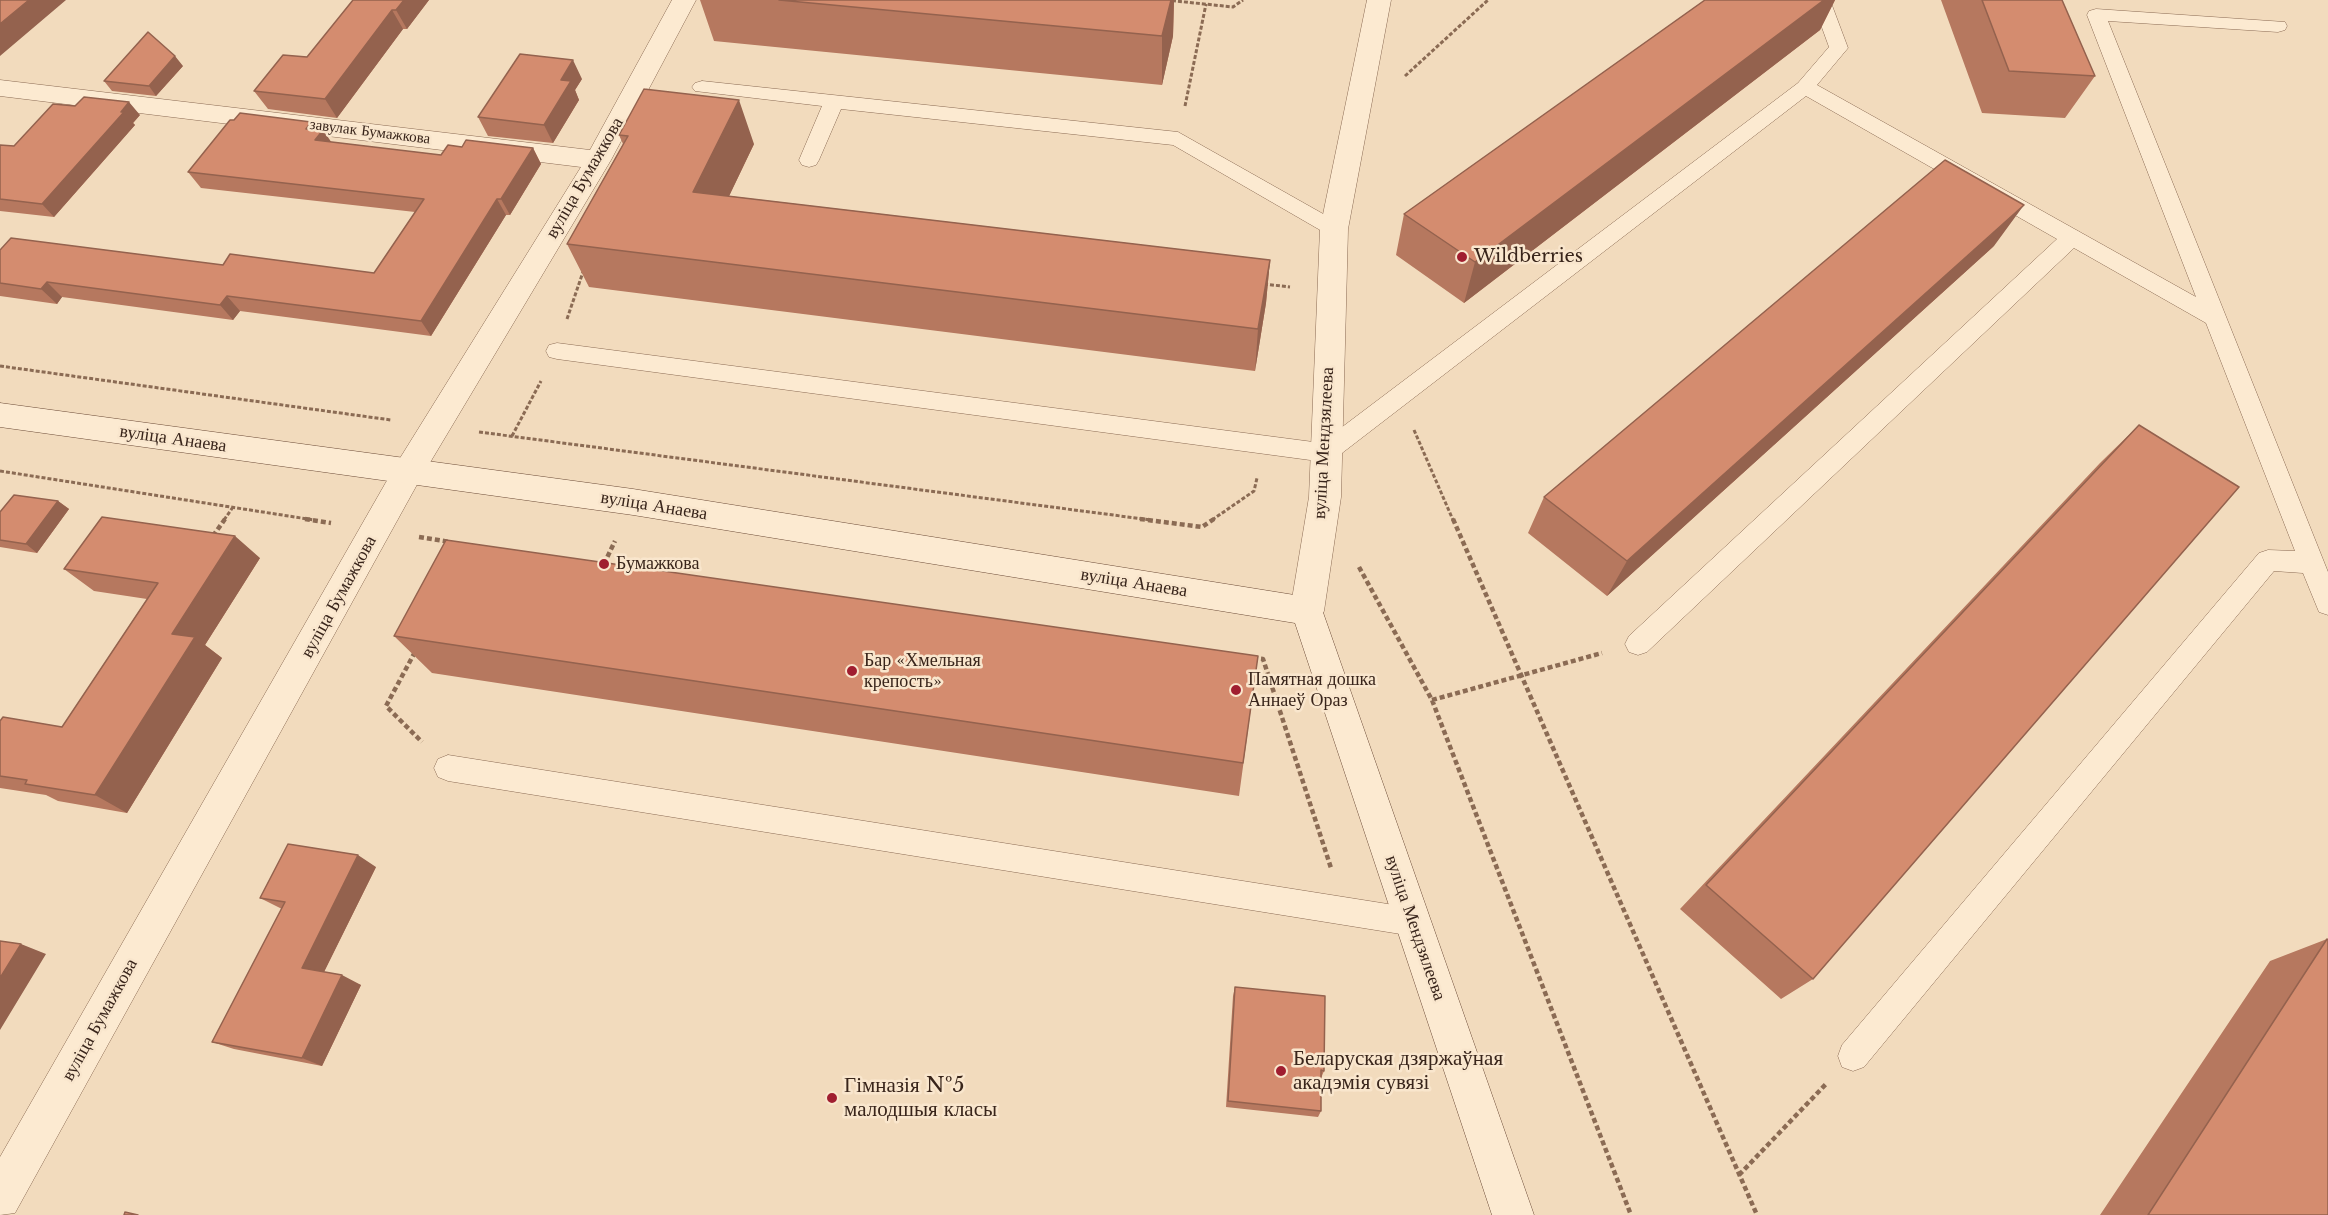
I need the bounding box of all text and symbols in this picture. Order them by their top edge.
street label: вуліца Бумажкова [542,114,628,242]
street label: завулак Бумажкова [309,116,431,148]
place label: Wildberries [1474,246,1583,268]
marker: Wildberries [1455,250,1469,264]
street label: вуліца Мендзялеева [1309,366,1339,520]
street label: вуліца Анаева [118,421,228,457]
street label: вуліца Анаева [599,487,709,525]
street label: вуліца Бумажкова [297,532,381,662]
place label: Бумажкова [616,553,699,575]
marker: Бумажкова [597,557,611,571]
street label: вуліца Анаева [1079,564,1189,602]
place label: Бар «Хмельная крепость» [864,650,981,692]
marker: Бар «Хмельная крепость» [845,664,859,678]
place label: Памятная дошка Аннаеў Ораз [1248,669,1376,712]
marker: Памятная дошка Аннаеў Ораз [1229,683,1243,697]
street label: вуліца Мендзялеева [1380,853,1450,1003]
street label: вуліца Бумажкова [58,955,142,1085]
place label: Беларуская дзяржаўная акадэмія сувязі [1293,1046,1503,1096]
marker: Беларуская дзяржаўная акадэмія сувязі [1274,1064,1288,1078]
place label: Гімназія №5 малодшыя класы [844,1073,997,1123]
marker: Гімназія №5 малодшыя класы [825,1091,839,1105]

